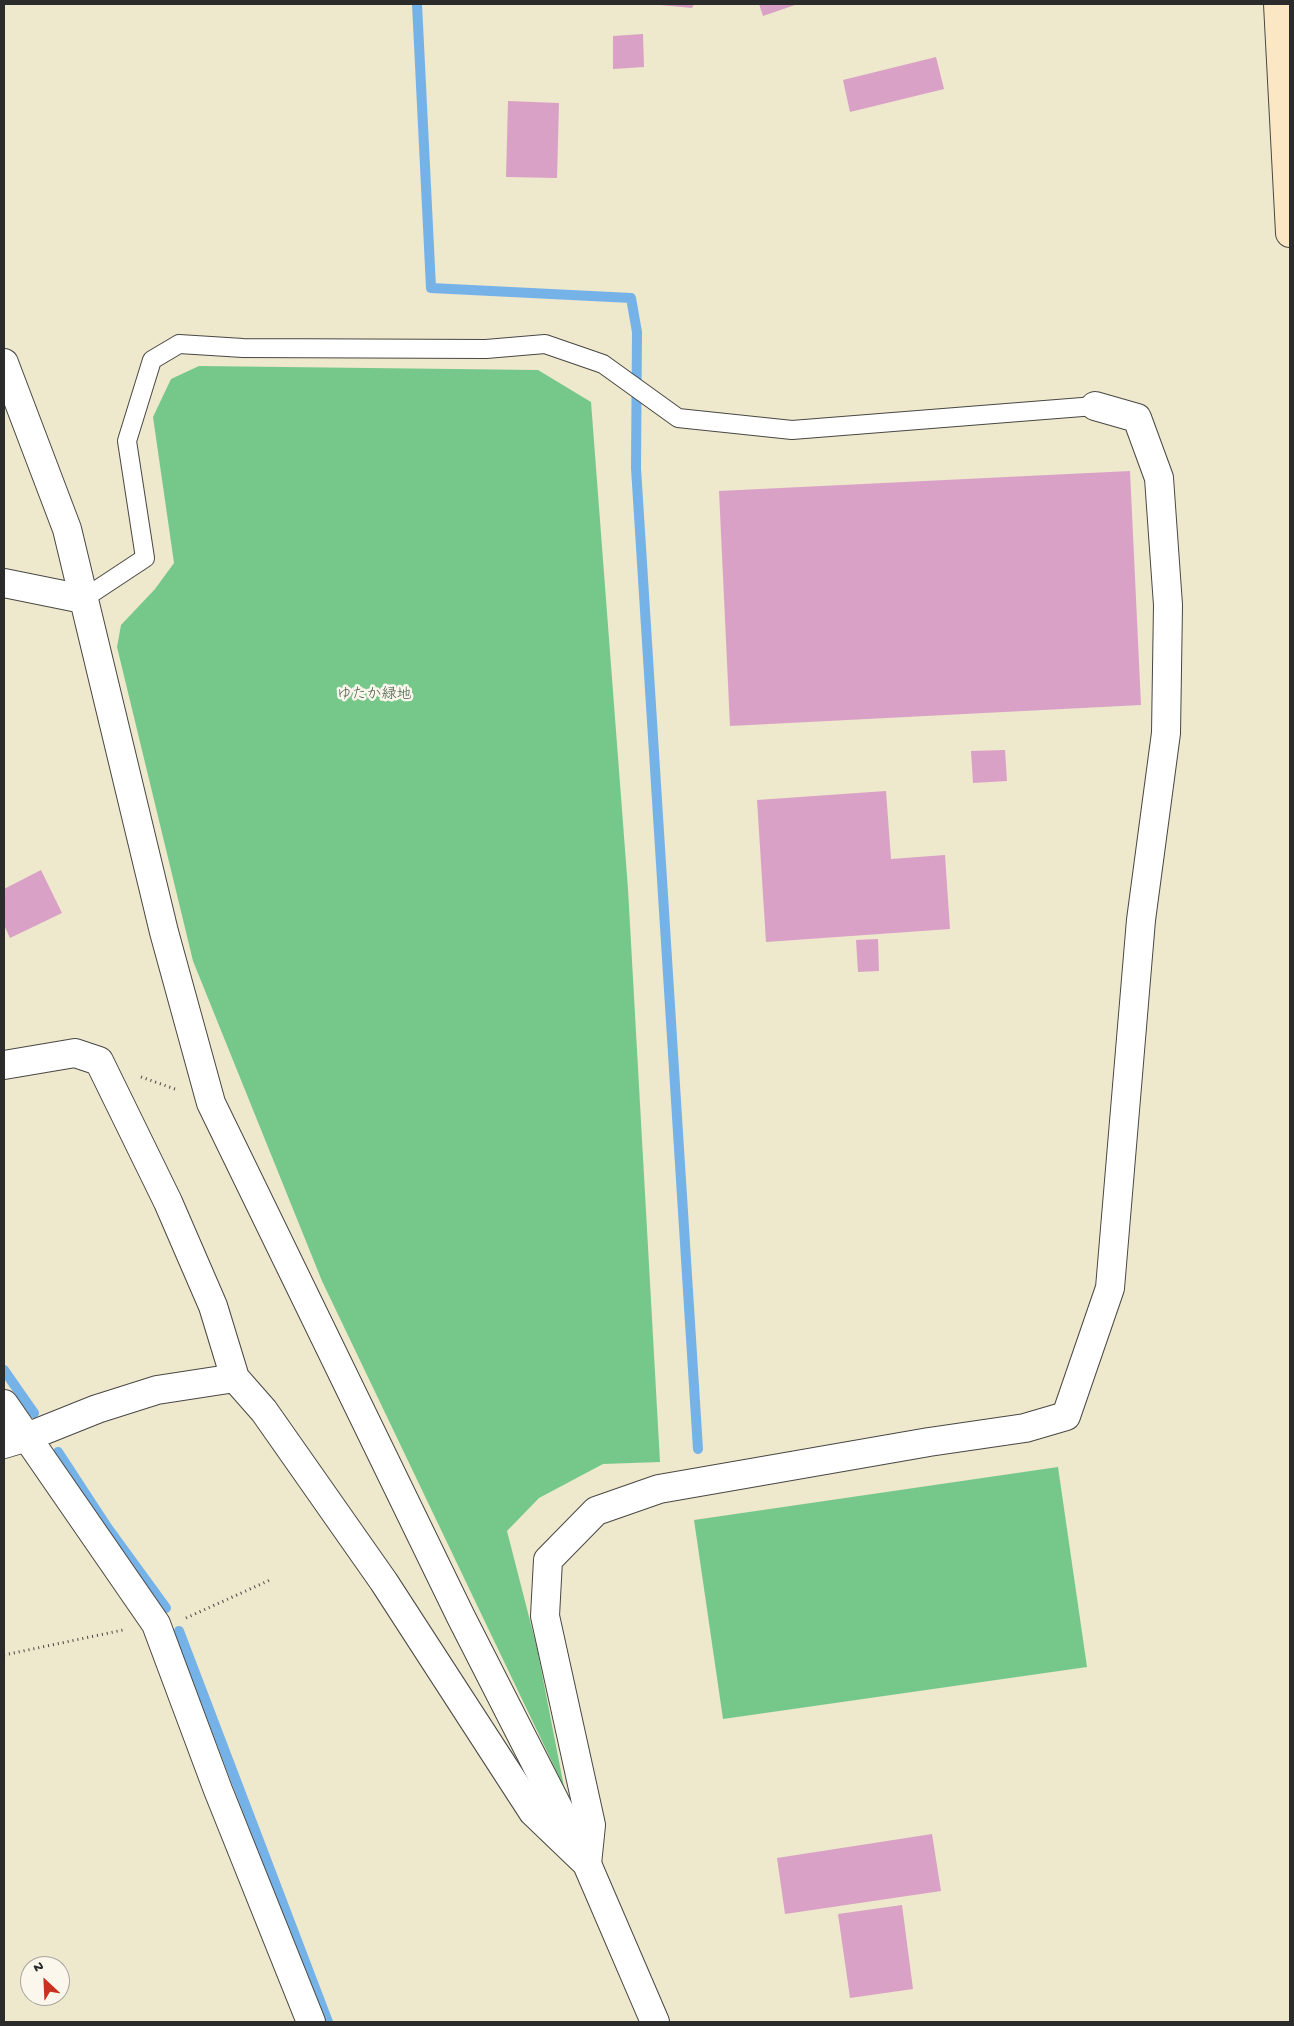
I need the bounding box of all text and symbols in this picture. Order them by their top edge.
park label: ゆたか緑地 [337,687,411,705]
north arrow [20,1956,70,2006]
text: N [31,1958,47,1977]

